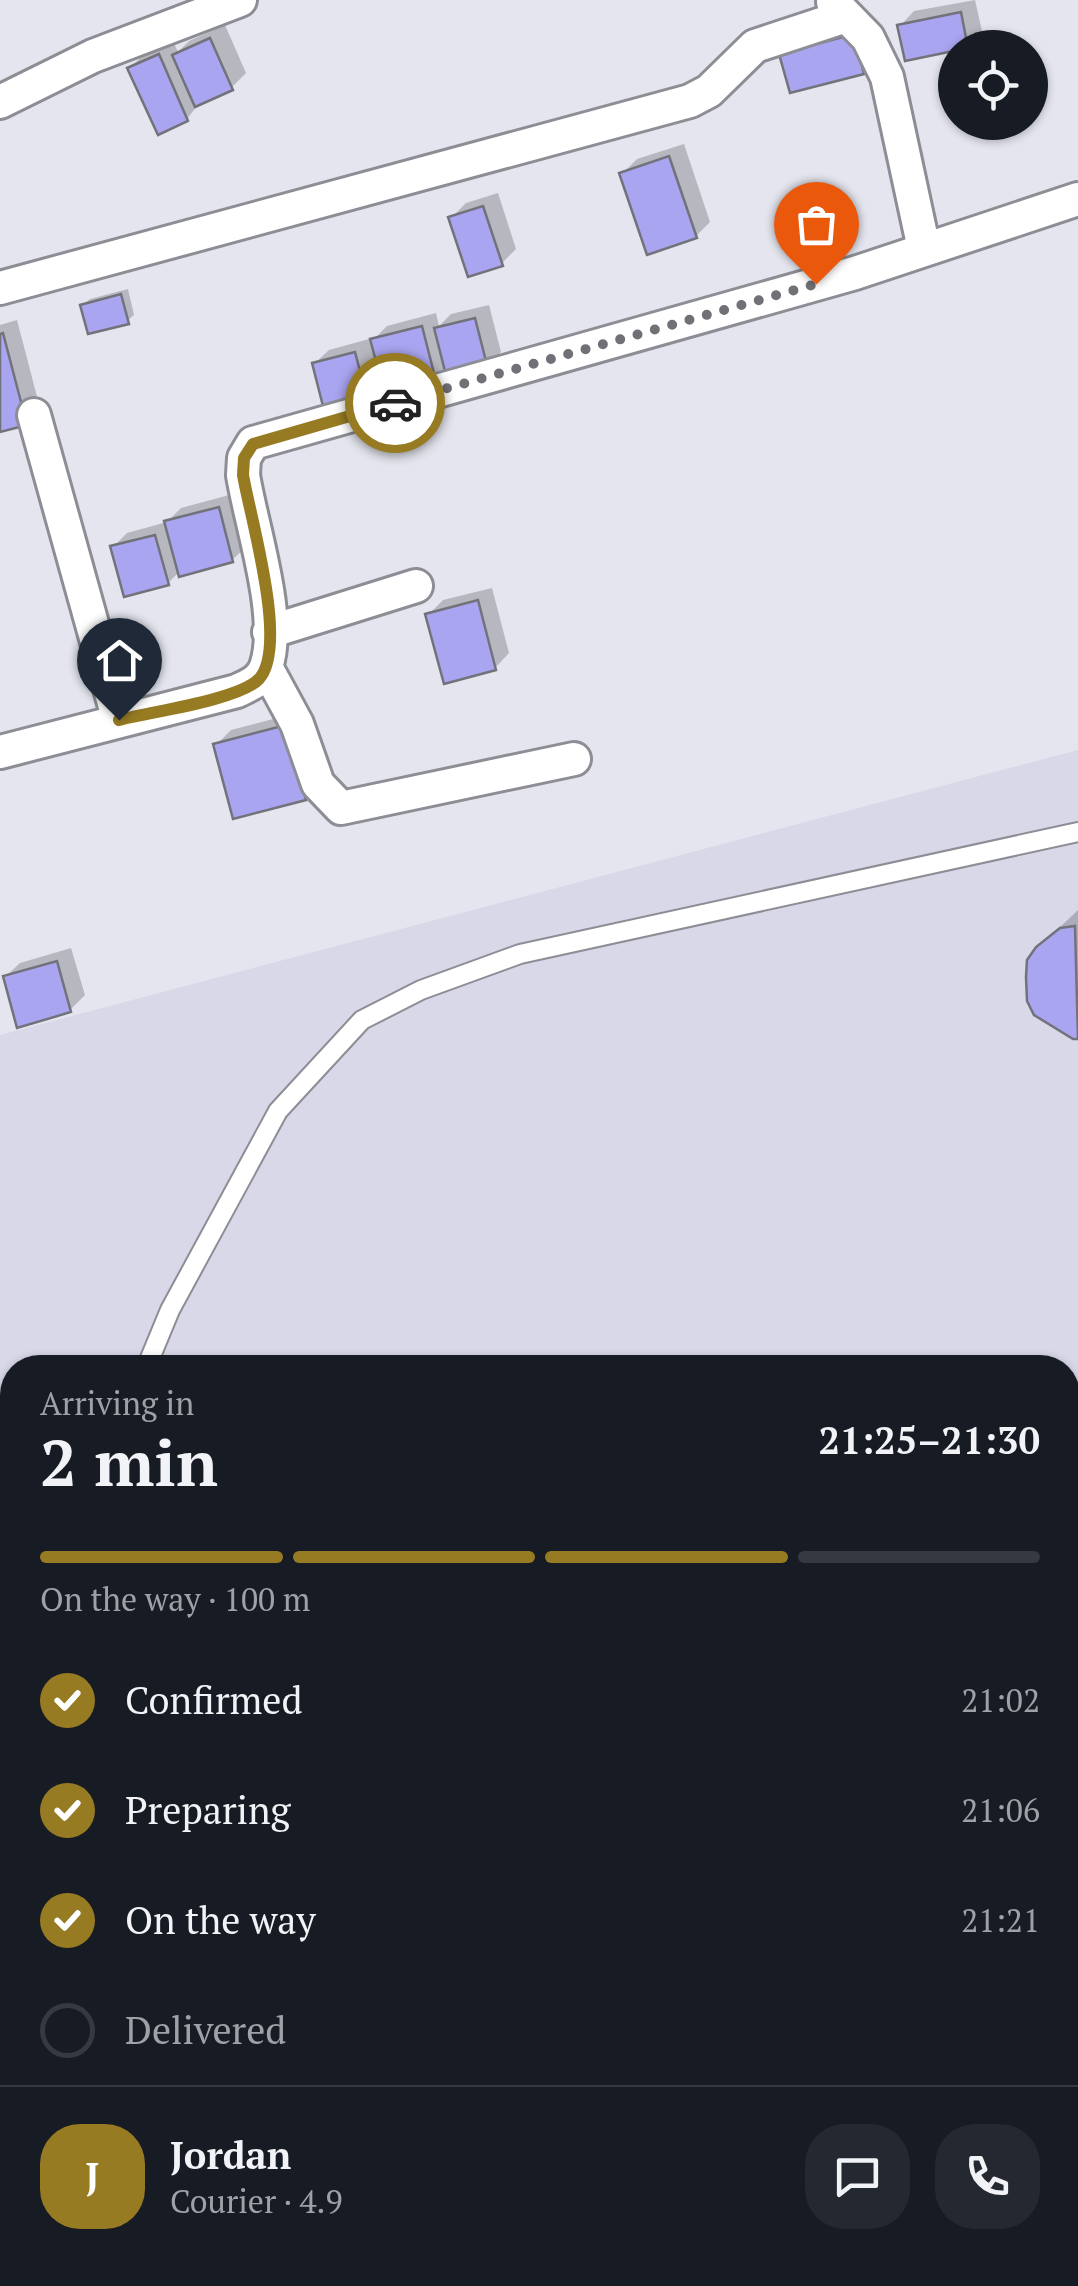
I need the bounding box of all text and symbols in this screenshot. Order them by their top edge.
map controls [938,30,1048,140]
button: locate [938,30,1048,140]
pin [774,182,859,285]
icon: bag [789,197,844,252]
courier [345,353,445,453]
icon: car [368,376,423,431]
pin [77,618,162,721]
icon: home [92,633,147,688]
text: Arriving in [40,1382,194,1424]
text: 21:25–21:30 [818,1415,1040,1465]
text: 2 min [40,1418,218,1505]
text: On the way · 100 m [40,1578,310,1620]
icon: check [40,1673,95,1728]
text: Confirmed [125,1675,303,1725]
text: 21:02 [961,1679,1040,1721]
icon: check [40,1783,95,1838]
text: Preparing [125,1785,291,1835]
text: 21:06 [961,1789,1040,1831]
icon: check [40,1893,95,1948]
text: On the way [125,1895,316,1945]
text: 21:21 [961,1899,1040,1941]
text: Delivered [125,2005,286,2055]
button: chat [805,2124,910,2229]
button: phone [935,2124,1040,2229]
text: Jordan [170,2130,291,2180]
text: J [86,2151,99,2201]
text: Courier · 4.9 [170,2180,342,2222]

